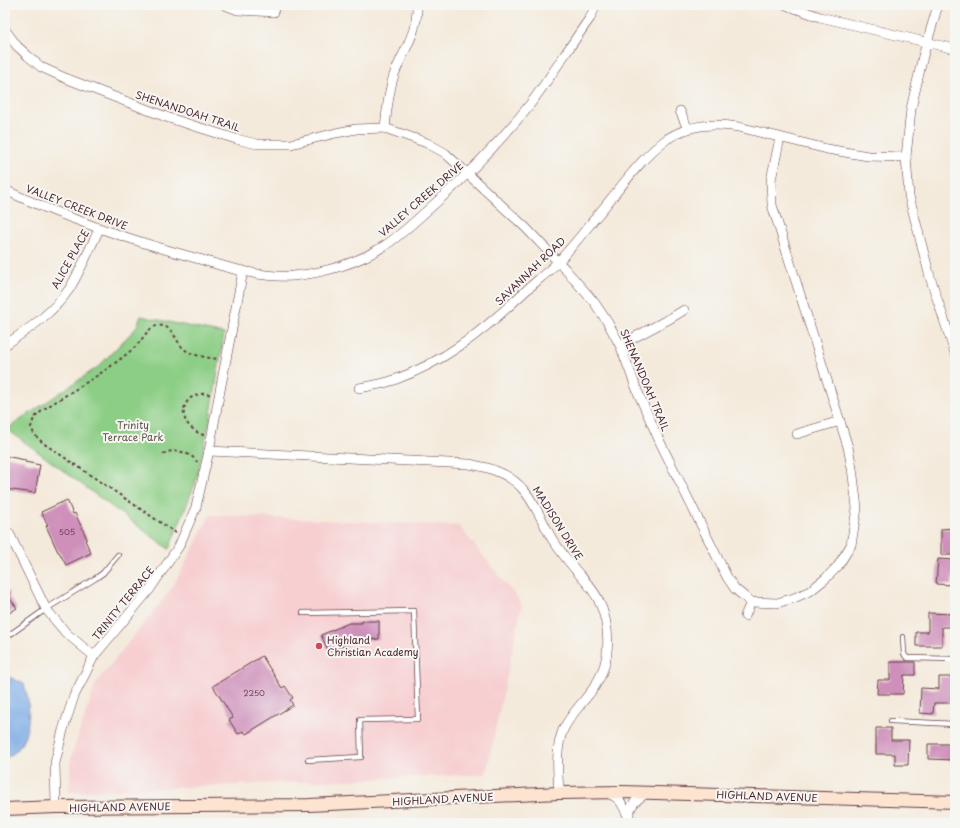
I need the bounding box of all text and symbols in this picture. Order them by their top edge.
street label: SHENANDOAH TRAIL [134,86,243,135]
street label: VALLEY CREEK DRIVE [375,158,466,240]
street label: VALLEY CREEK DRIVE [24,180,130,233]
street label: ALICE PLACE [47,226,92,291]
street label: SAVANNAH ROAD [491,233,568,308]
street label: SHENANDOAH TRAIL [617,326,674,433]
park label: Trinity Terrace Park [102,417,164,444]
street label: MADISON DRIVE [530,483,587,562]
house number: 505 [59,526,75,538]
street label: TRINITY TERRACE [88,563,157,643]
place label: Highland Christian Academy [327,632,419,659]
marker: Highland Christian Academy [314,641,324,651]
house number: 2250 [243,687,265,699]
street label: HIGHLAND AVENUE [716,786,818,805]
street label: HIGHLAND AVENUE [392,788,494,809]
street label: HIGHLAND AVENUE [69,798,171,815]

